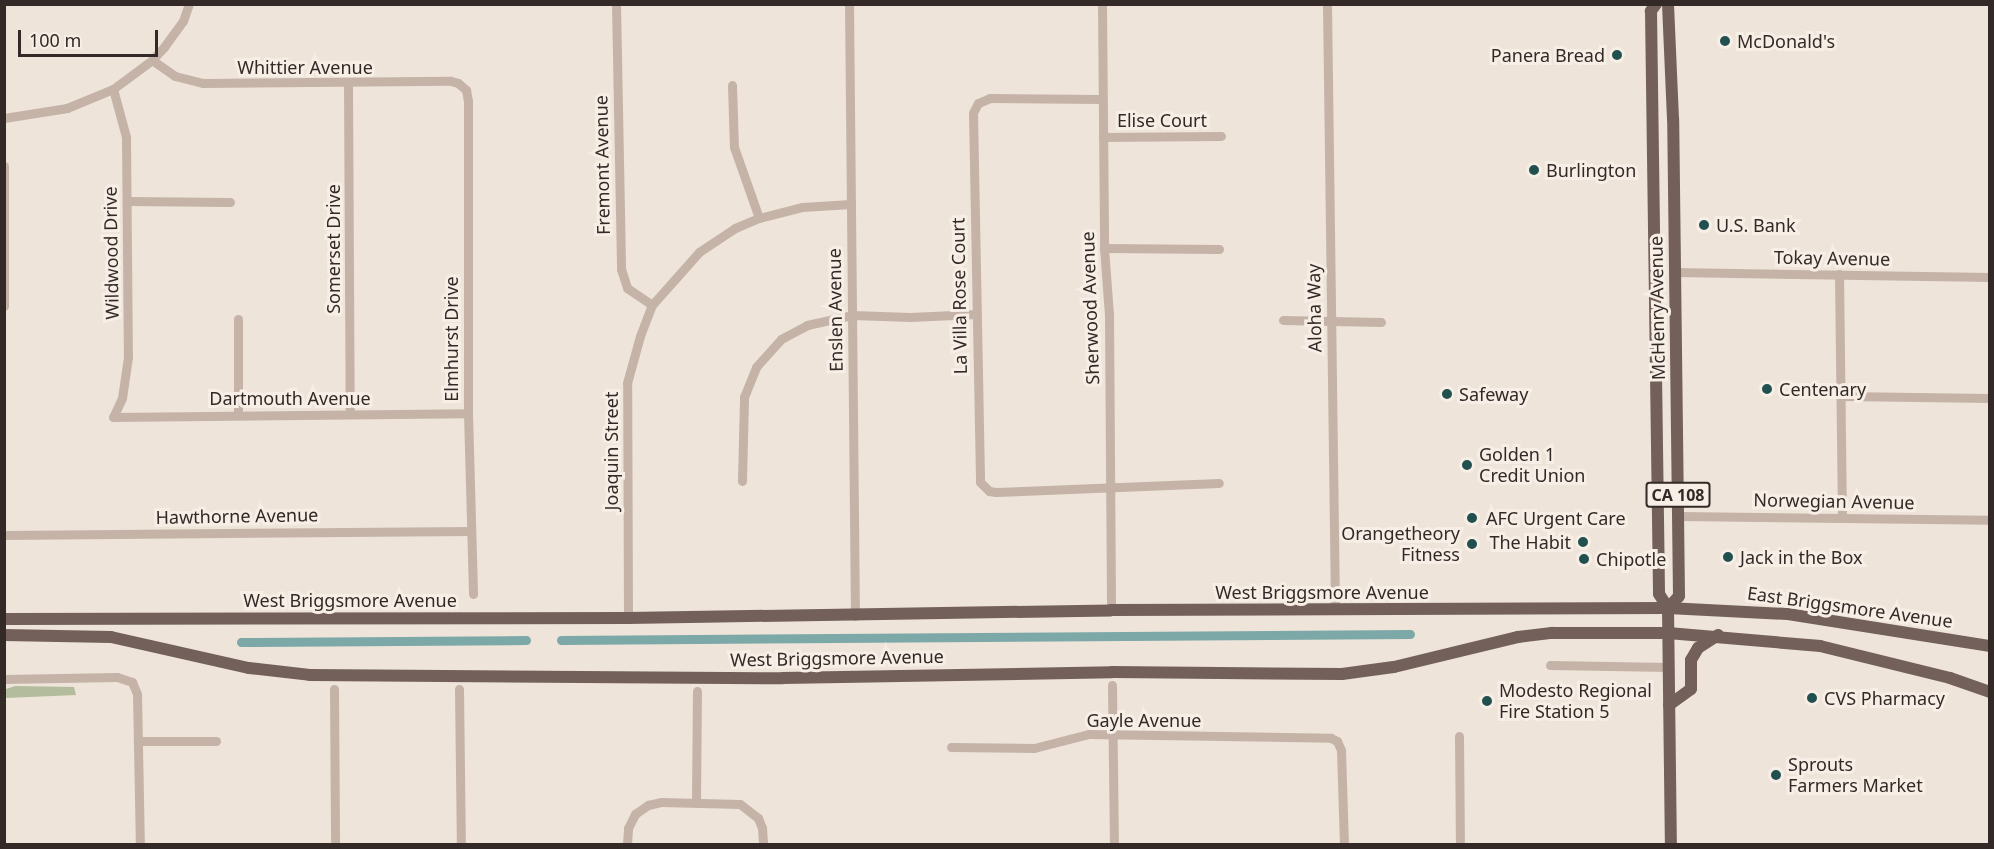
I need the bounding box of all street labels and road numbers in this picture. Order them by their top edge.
street label: Whittier Avenue [237,56,373,78]
street label: Fremont Avenue [590,95,614,235]
street label: Elise Court [1117,109,1207,131]
street label: Somerset Drive [322,184,344,314]
street label: Wildwood Drive [99,186,123,320]
street label: La Villa Rose Court [947,218,971,374]
street label: Sherwood Avenue [1077,231,1103,385]
street label: McHenry Avenue [1645,236,1669,380]
street label: Tokay Avenue [1774,246,1890,270]
street label: Enslen Avenue [823,248,847,372]
street label: Aloha Way [1302,264,1326,352]
street label: Elmhurst Drive [440,276,462,402]
street label: Dartmouth Avenue [209,387,371,409]
street label: Joaquin Street [600,392,622,510]
road number: CA 108 [1645,482,1711,508]
street label: Norwegian Avenue [1753,489,1915,513]
street label: Hawthorne Avenue [155,504,319,528]
street label: West Briggsmore Avenue [1215,581,1429,603]
street label: East Briggsmore Avenue [1746,582,1954,632]
street label: West Briggsmore Avenue [243,589,457,611]
street label: West Briggsmore Avenue [730,645,944,671]
street label: Gayle Avenue [1086,709,1202,731]

